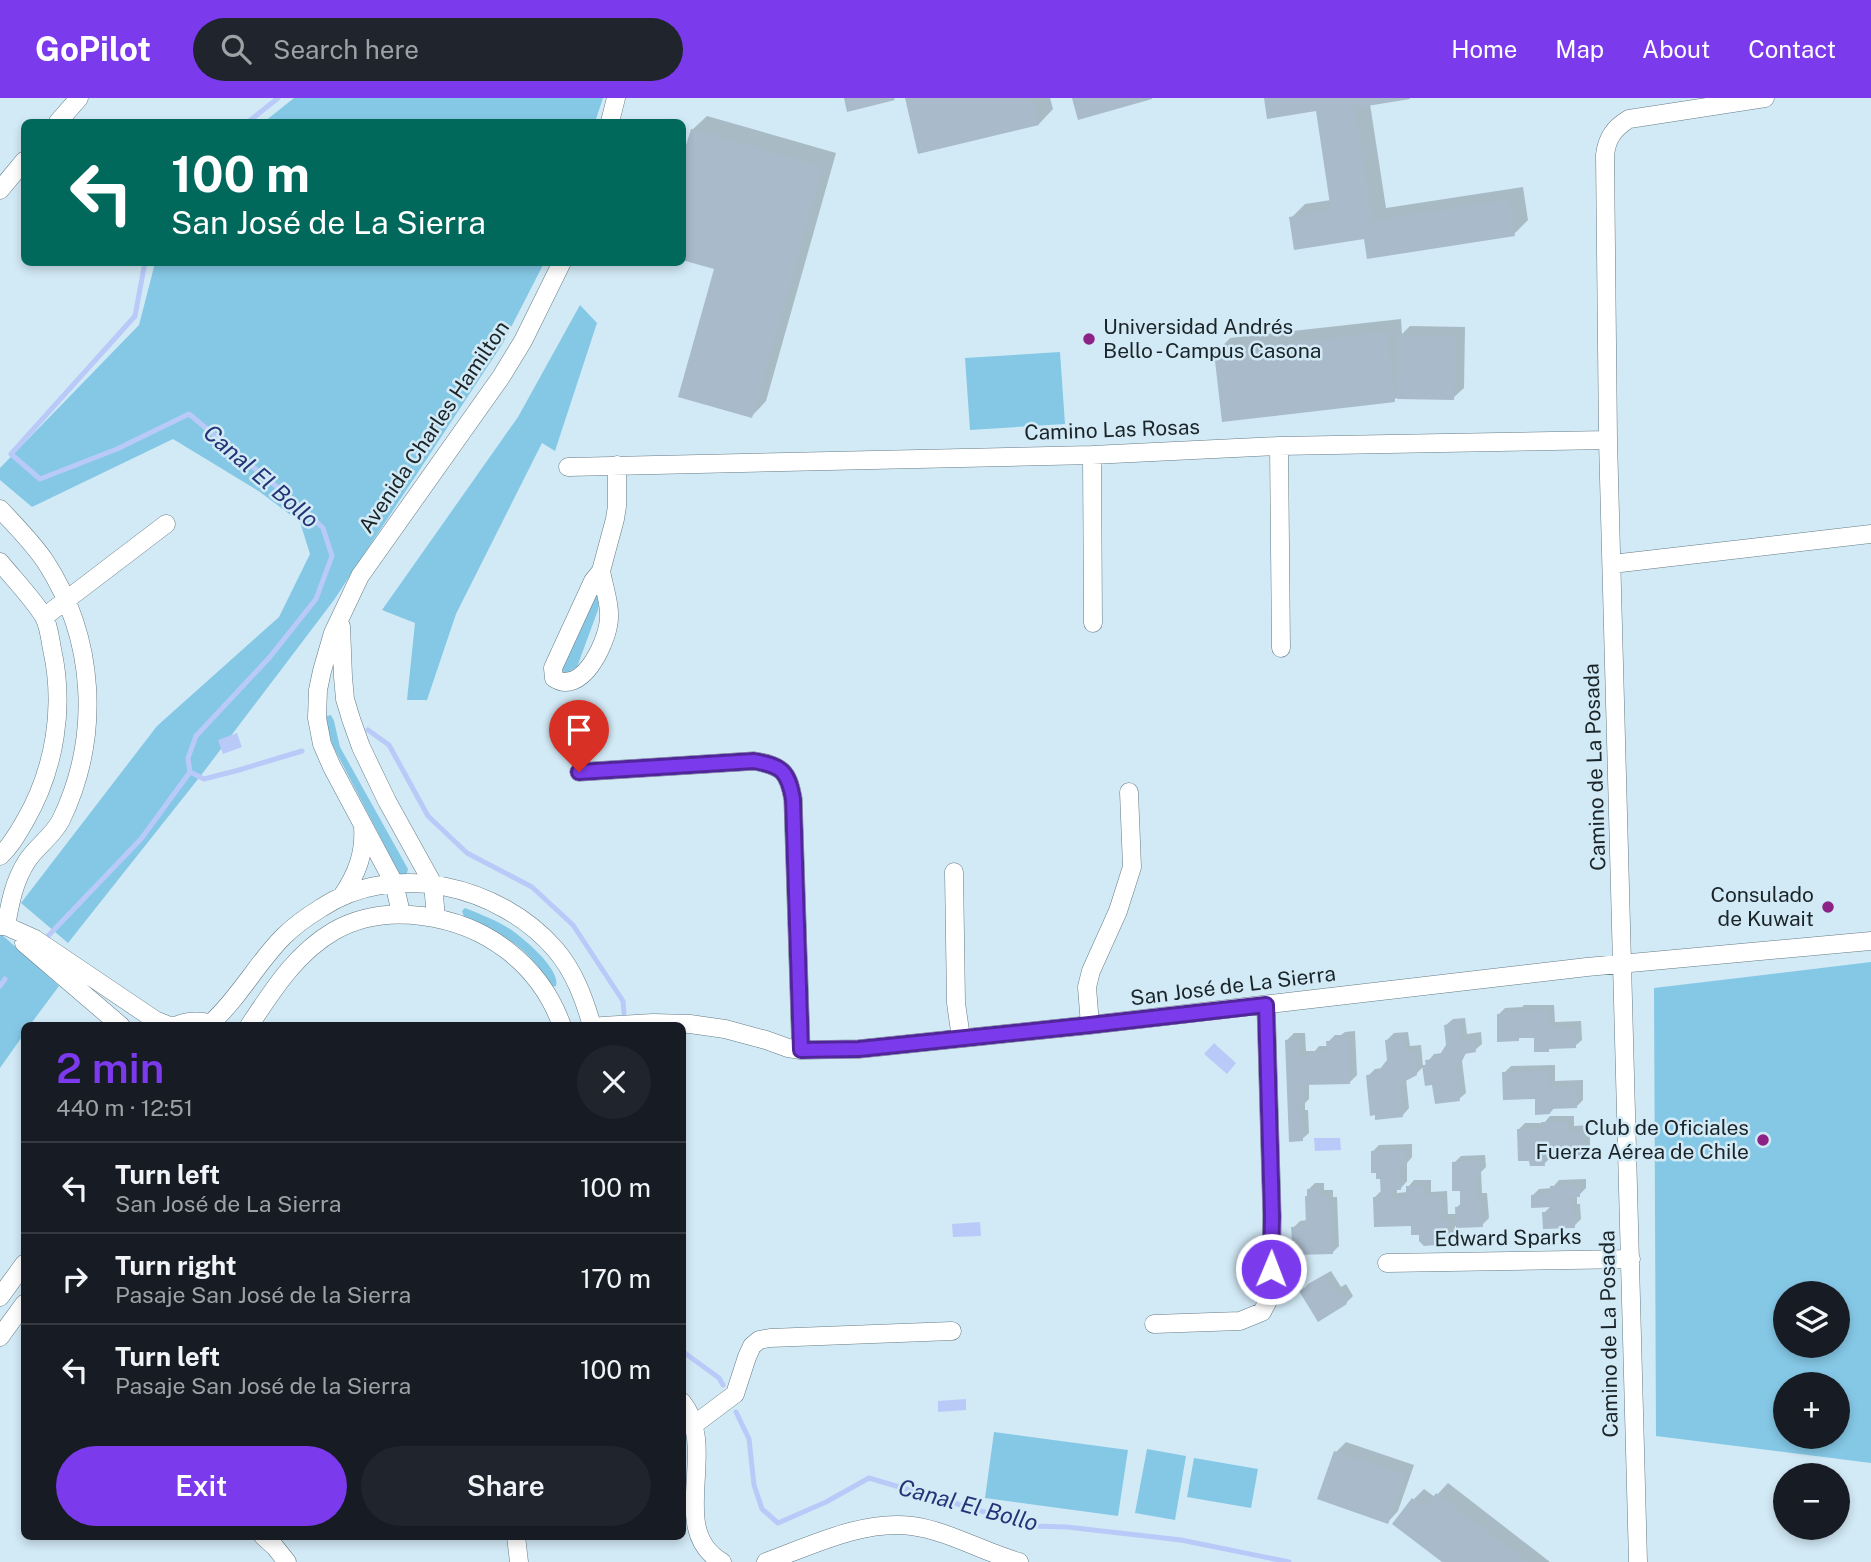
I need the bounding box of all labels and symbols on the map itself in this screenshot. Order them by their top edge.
place label: Universidad Andrés Bello - Campus Casona [1103,314,1321,363]
street label: Avenida Charles Hamilton [353,316,514,538]
marker: Universidad Andrés Bello - Campus Casona [1081,331,1097,347]
street label: Camino Las Rosas [1024,414,1200,445]
water label: Canal El Bollo [198,418,324,533]
street label: Camino de La Posada [1578,663,1611,871]
pin [549,700,609,772]
place label: Consulado de Kuwait [1710,882,1814,931]
marker: Consulado de Kuwait [1820,899,1836,915]
street label: San José de La Sierra [1129,961,1337,1011]
place label: Club de Oficiales Fuerza Aérea de Chile [1536,1115,1749,1164]
marker: Club de Oficiales Fuerza Aérea de Chile [1755,1132,1771,1148]
street label: Edward Sparks [1434,1224,1582,1251]
street label: Camino de La Posada [1594,1230,1623,1438]
position arrow [1234,1232,1308,1306]
water label: Canal El Bollo [895,1473,1041,1536]

